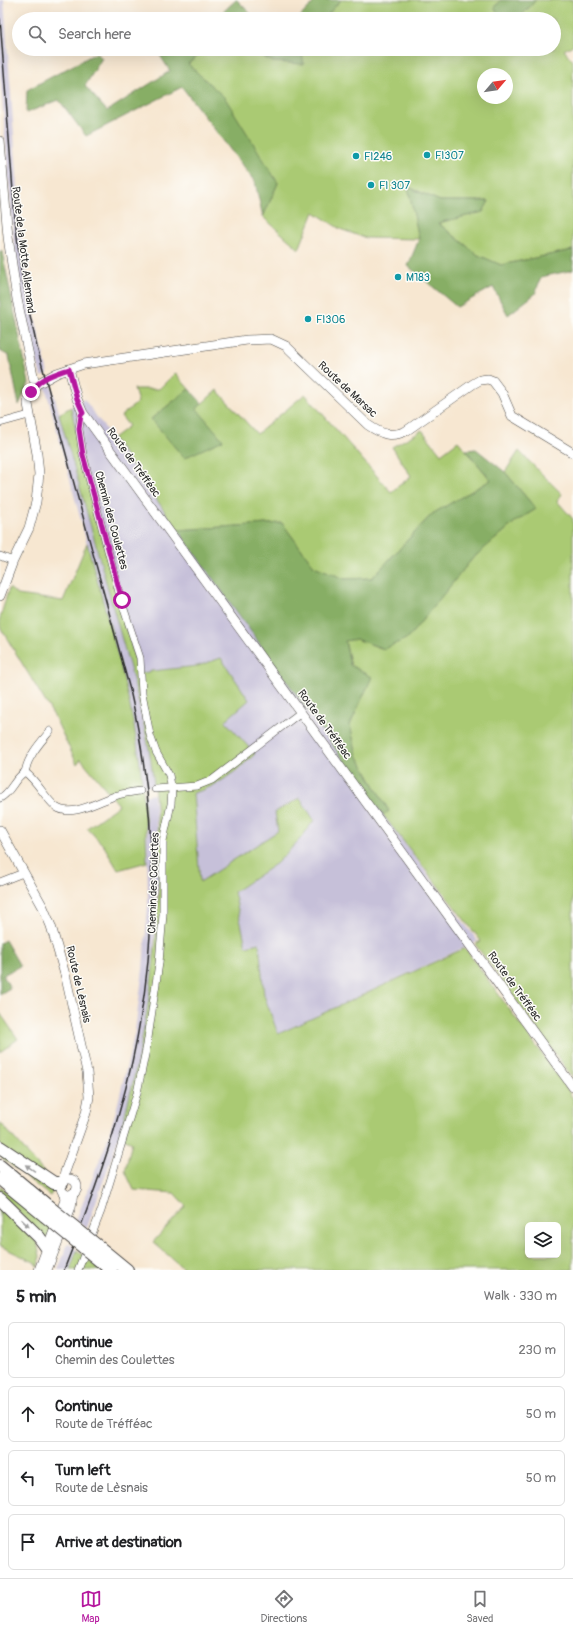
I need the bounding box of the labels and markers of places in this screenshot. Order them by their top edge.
place label: Fl307 [435,149,464,162]
place label: Fl246 [364,150,392,163]
marker: Fl307 [422,150,432,160]
marker: Fl246 [351,151,361,161]
place label: Fl 307 [379,179,410,192]
marker: Fl 307 [366,180,376,190]
place label: M183 [406,271,430,284]
marker: M183 [393,272,403,282]
place label: Fl306 [316,313,345,326]
marker: Fl306 [303,314,313,324]

